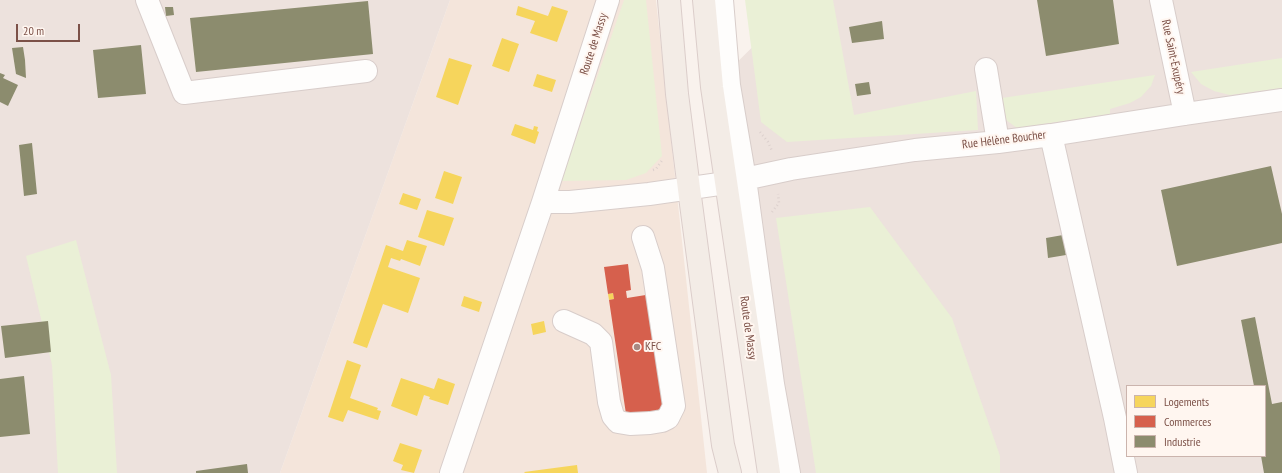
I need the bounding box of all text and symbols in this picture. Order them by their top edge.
street label: Route de Massy [577,11,611,77]
scale bar [18,16,82,42]
street label: Rue Saint-Exupéry [1158,18,1188,96]
text: 20 m [23,23,44,38]
street label: Rue Hélène Boucher [961,128,1047,152]
street label: Route de Massy [736,295,760,361]
place label: KFC [645,340,661,354]
marker: KFC [632,342,642,352]
legend [1126,385,1266,457]
text: Logements [1164,394,1209,409]
text: Commerces [1164,414,1211,429]
text: Industrie [1164,434,1201,449]

